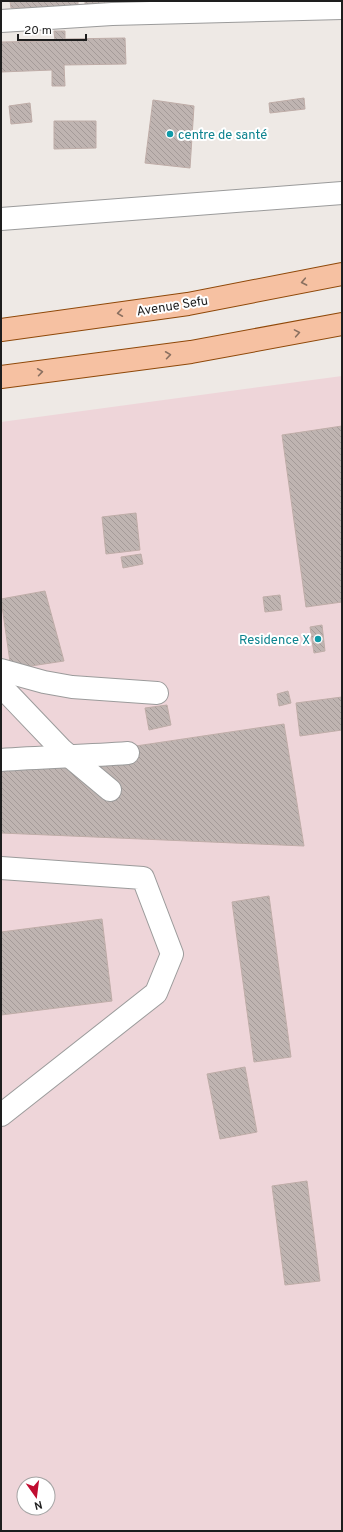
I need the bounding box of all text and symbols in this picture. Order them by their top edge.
scale bar [18,16,86,42]
text: 20 m [24,23,52,39]
place label: centre de santé [178,128,267,144]
marker: centre de santé [165,129,175,139]
one-way arrow [301,277,307,285]
street label: Avenue Sefu [135,293,209,321]
one-way arrow [117,308,124,317]
one-way arrow [294,329,300,338]
one-way arrow [165,351,172,360]
one-way arrow [37,368,43,377]
place label: Residence X [239,633,310,649]
marker: Residence X [313,634,323,644]
north arrow [16,1476,56,1516]
text: N [33,1497,44,1512]

